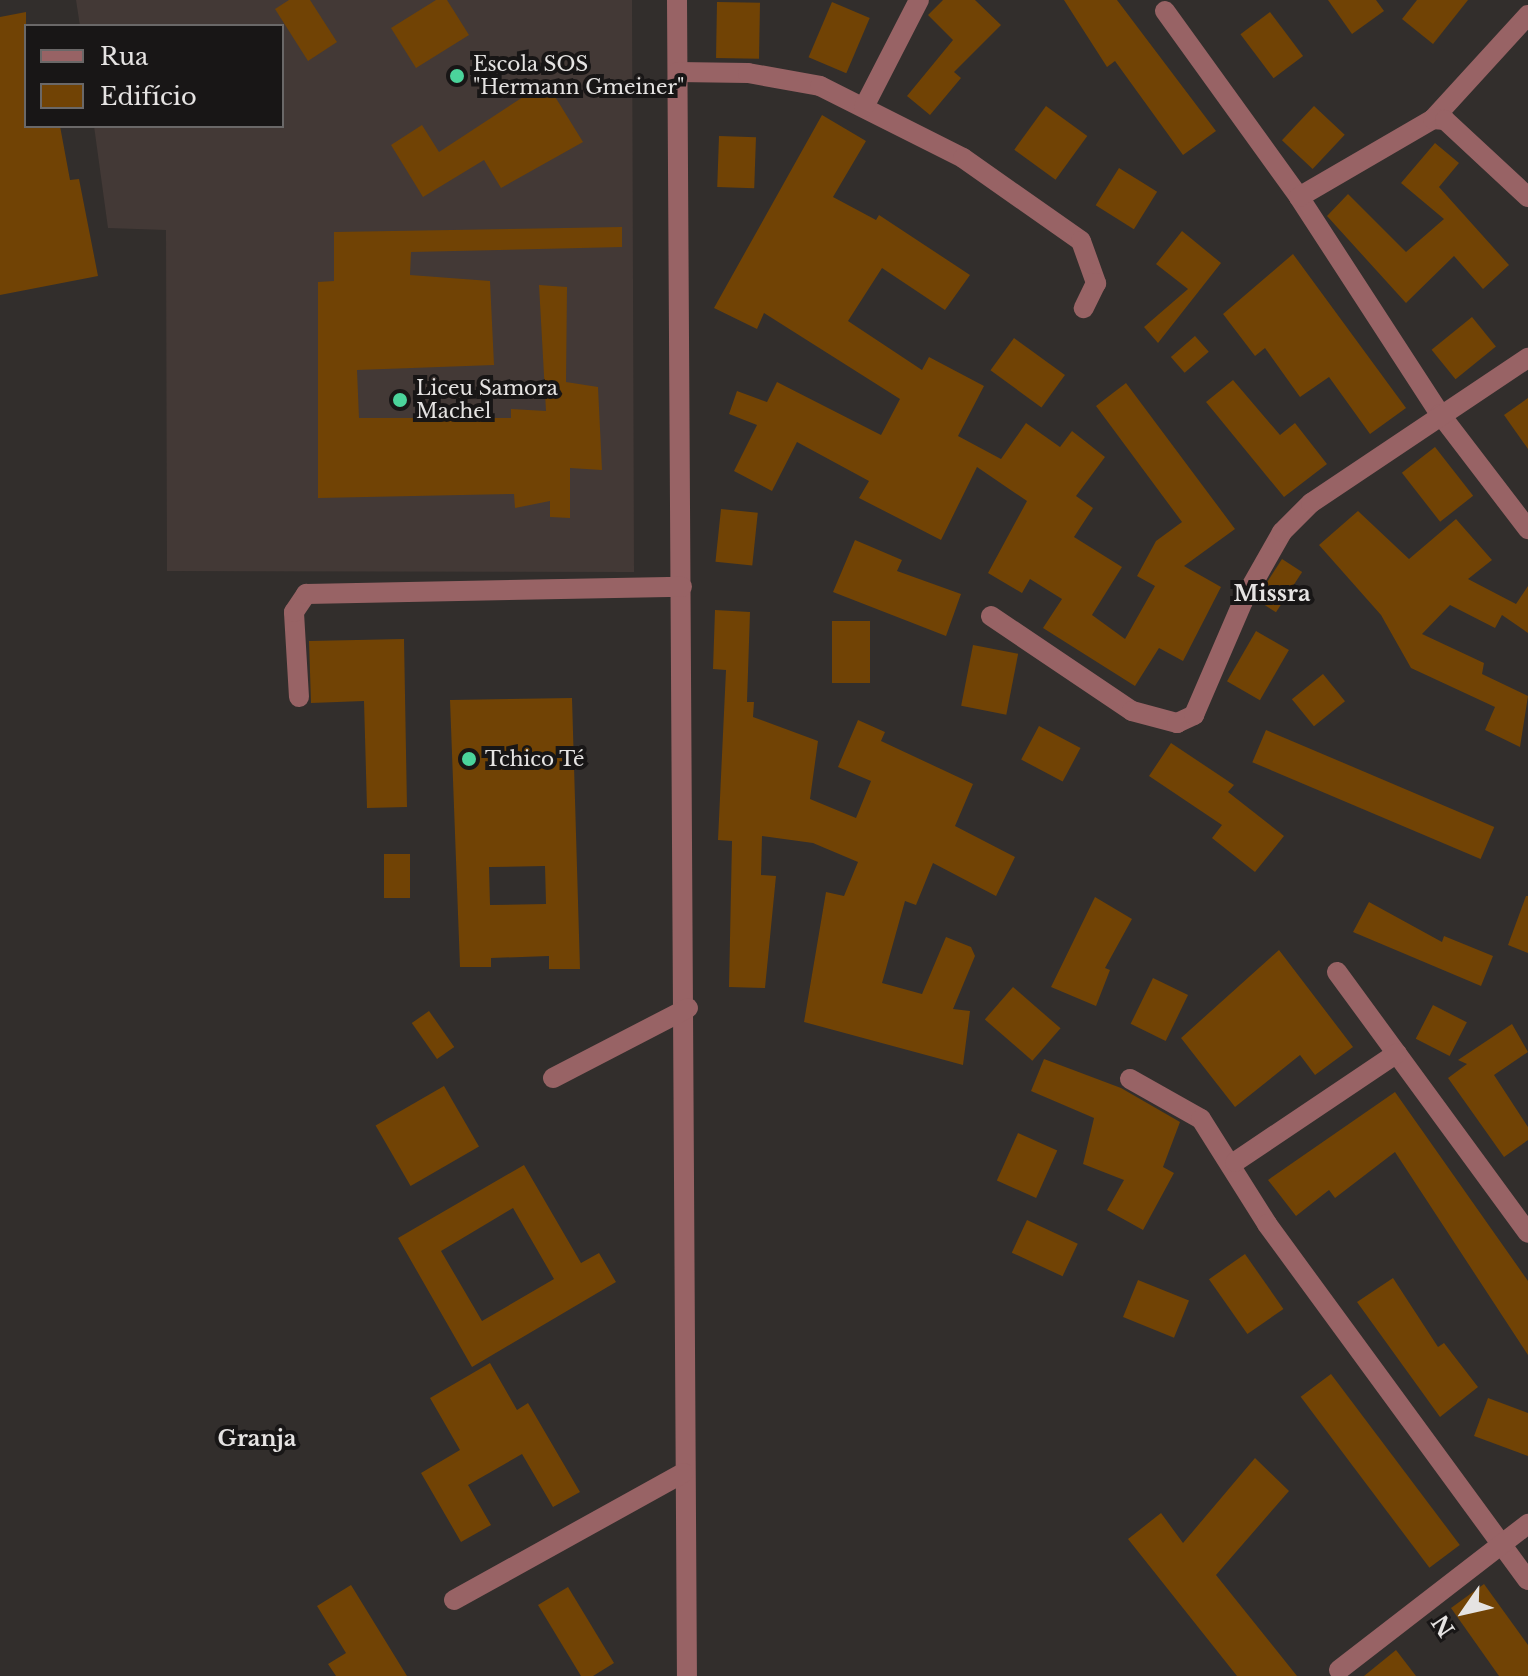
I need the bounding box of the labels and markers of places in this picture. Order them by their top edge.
place label: Escola SOS "Hermann Gmeiner" [473,52,684,99]
marker: Escola SOS "Hermann Gmeiner" [448,67,466,85]
place label: Liceu Samora Machel [416,376,558,423]
marker: Liceu Samora Machel [391,391,409,409]
place label: Tchico Té [485,747,585,771]
marker: Tchico Té [460,750,478,768]

